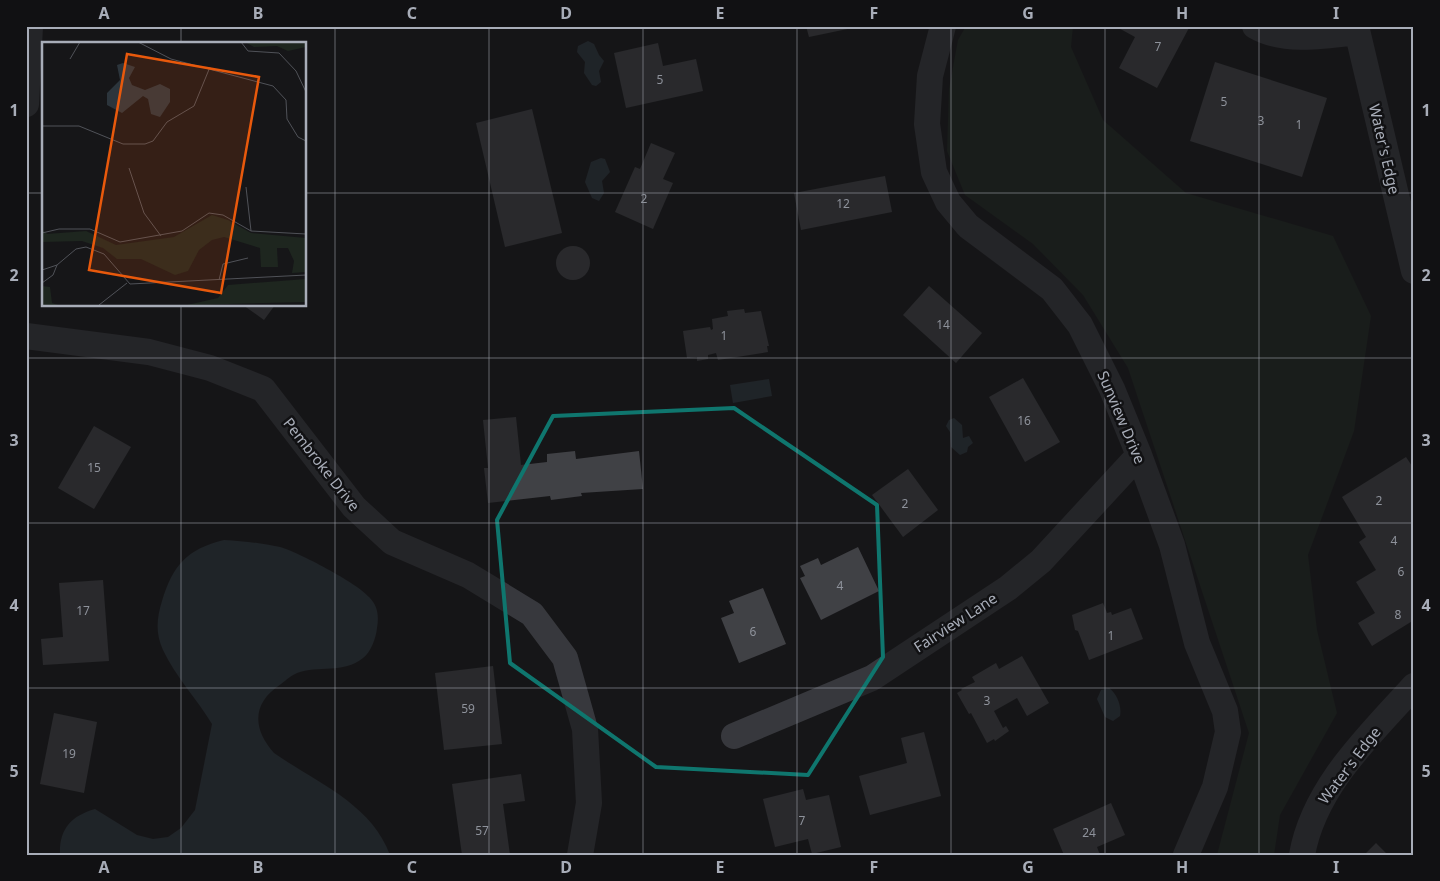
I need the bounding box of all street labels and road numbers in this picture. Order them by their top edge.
street label: Water's Edge [1365,102,1405,196]
street label: Sunview Drive [1093,367,1151,467]
street label: Pembroke Drive [279,413,365,515]
street label: Fairview Lane [909,588,1001,656]
street label: Water's Edge [1313,722,1385,808]

